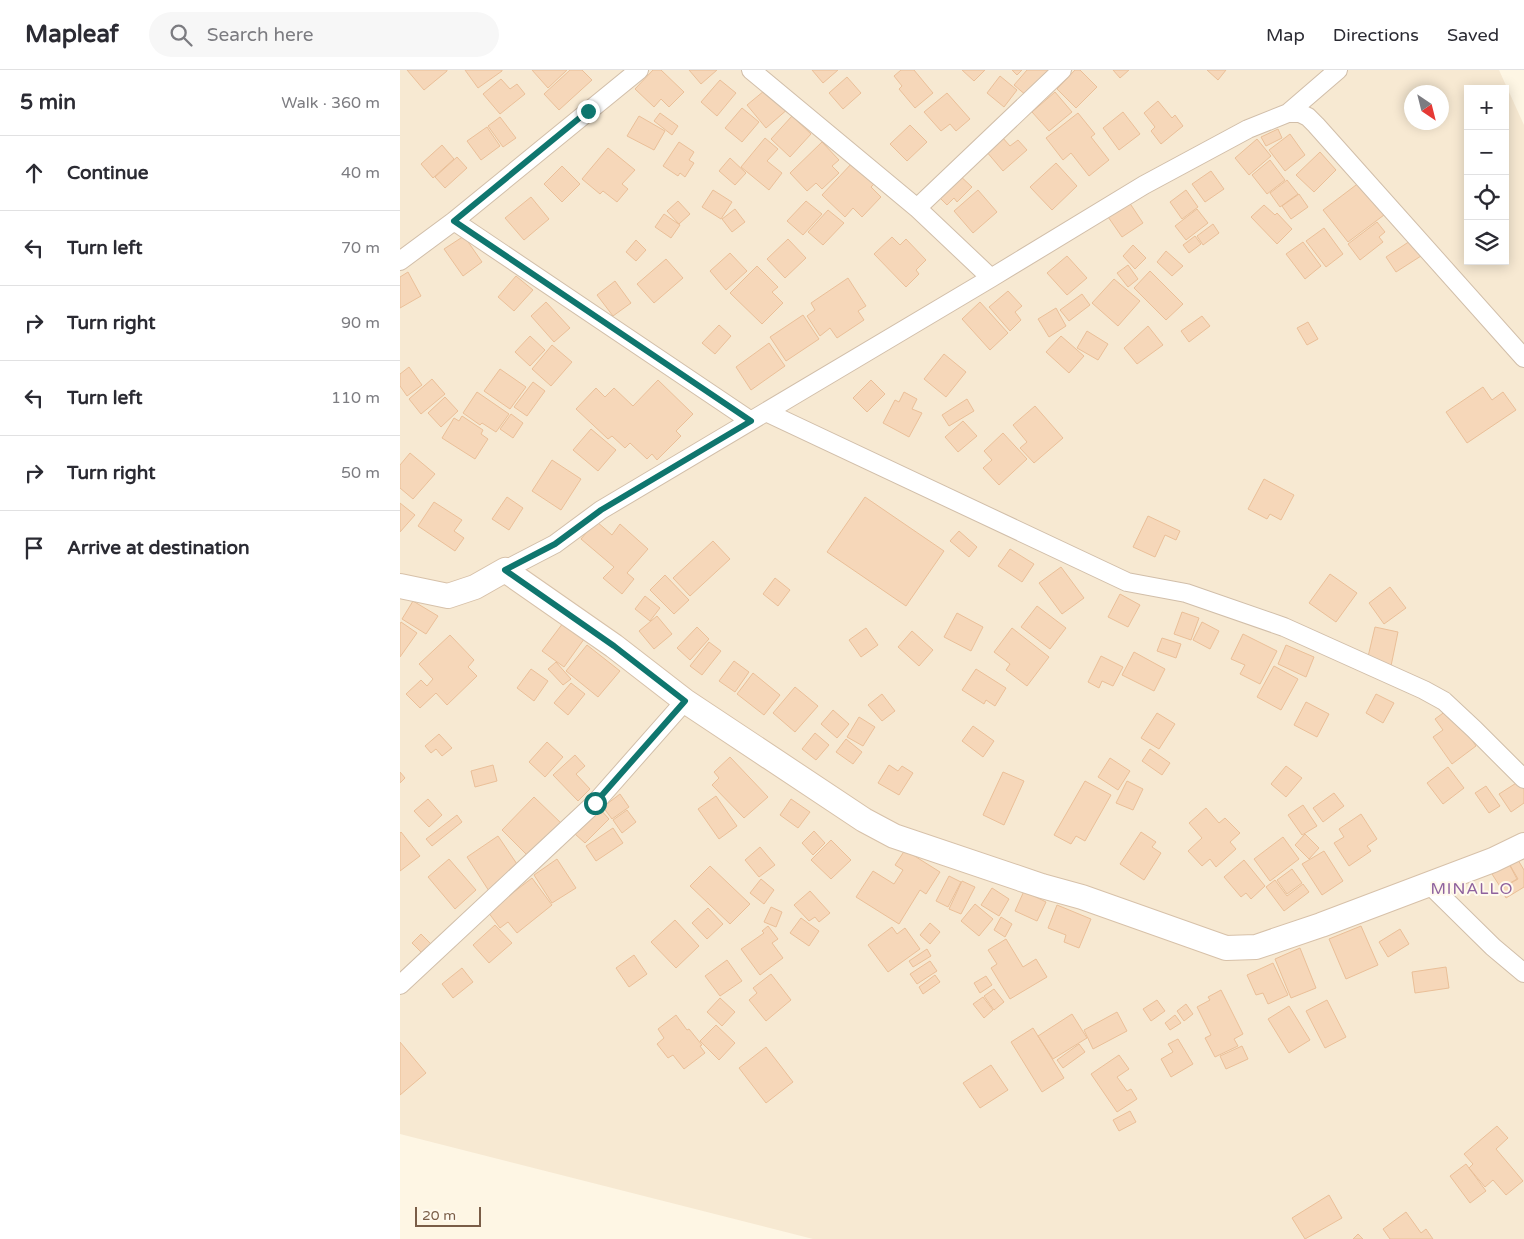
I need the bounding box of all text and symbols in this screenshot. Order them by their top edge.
search box [149,12,499,57]
text: Mapleaf [25,20,119,49]
icon: search [167,21,195,49]
text: Search here [207,24,314,46]
text: Map [1266,24,1305,46]
text: Directions [1333,24,1419,46]
text: Saved [1447,24,1499,46]
north arrow [1404,85,1449,130]
map controls [1464,85,1509,265]
button: + [1464,85,1509,130]
text: 5 min [20,90,76,115]
text: Walk · 360 m [281,93,380,113]
route end [577,100,600,123]
button: − [1464,130,1509,175]
icon: ahead [20,159,48,187]
text: Continue [67,162,149,184]
text: 40 m [341,163,380,183]
button: locate [1464,175,1509,220]
button: layers [1464,220,1509,265]
icon: left [20,234,48,262]
text: Turn left [67,237,143,259]
text: 70 m [341,238,380,258]
icon: right [20,309,48,337]
text: Turn right [67,312,155,334]
text: 90 m [341,313,380,333]
icon: left [20,384,48,412]
text: Turn left [67,387,143,409]
text: 110 m [331,388,380,408]
icon: right [20,459,48,487]
text: Turn right [67,462,155,484]
text: 50 m [341,463,380,483]
icon: arrive [20,534,48,562]
text: Arrive at destination [67,537,250,559]
route start [584,792,607,815]
district label: MINALLO [1430,879,1514,899]
scale bar [415,1204,481,1227]
text: 20 m [422,1207,456,1224]

